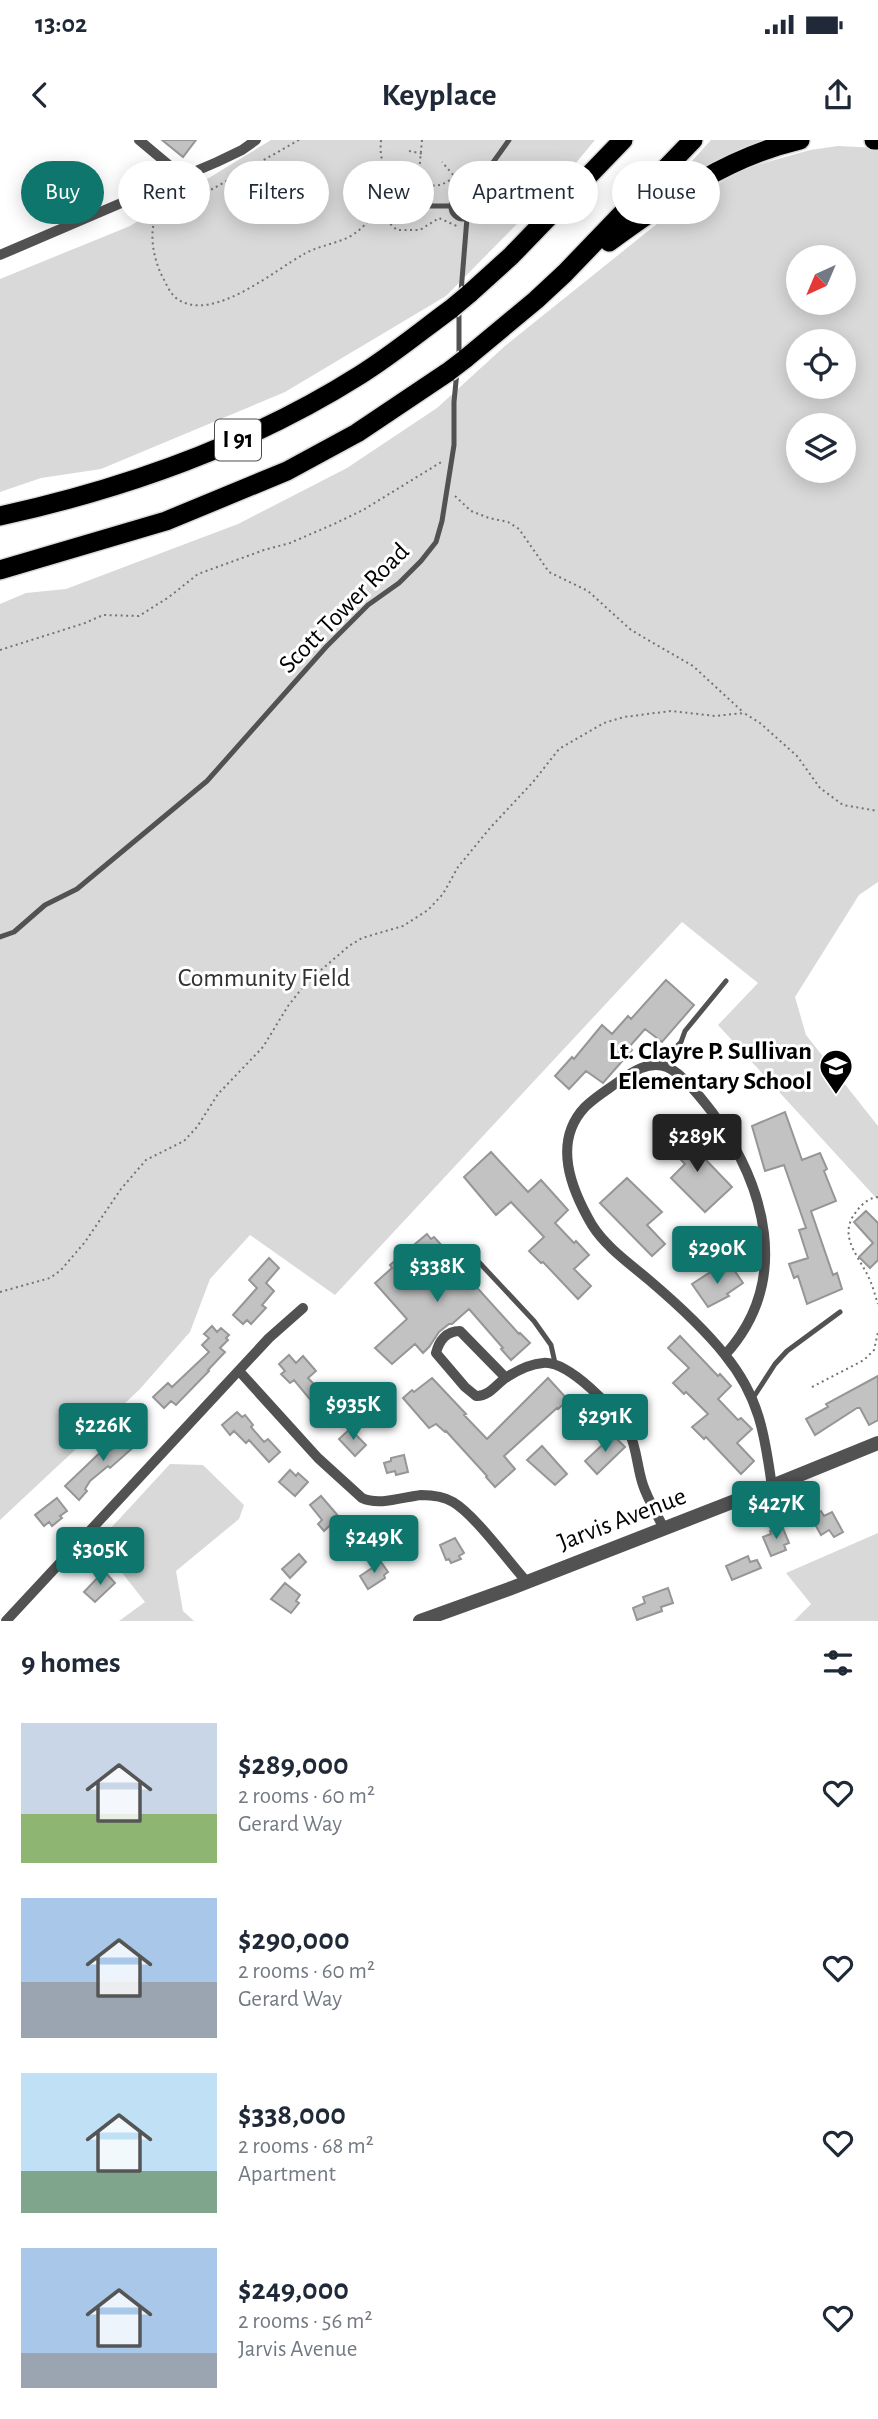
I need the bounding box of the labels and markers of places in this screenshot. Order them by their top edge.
place label: Lt. Clayre P. Sullivan Elementary School [609,1038,812,1094]
school or university icon: Lt. Clayre P. Sullivan Elementary School [817,1047,855,1096]
pin: $289K [648,1114,746,1174]
pin: $290K [668,1226,766,1286]
pin: $338K [388,1244,486,1304]
pin: $935K [304,1382,402,1442]
pin: $291K [556,1394,654,1454]
pin: $226K [54,1404,152,1463]
pin: $427K [727,1482,825,1541]
pin: $249K [325,1516,423,1575]
pin: $305K [51,1528,149,1587]

